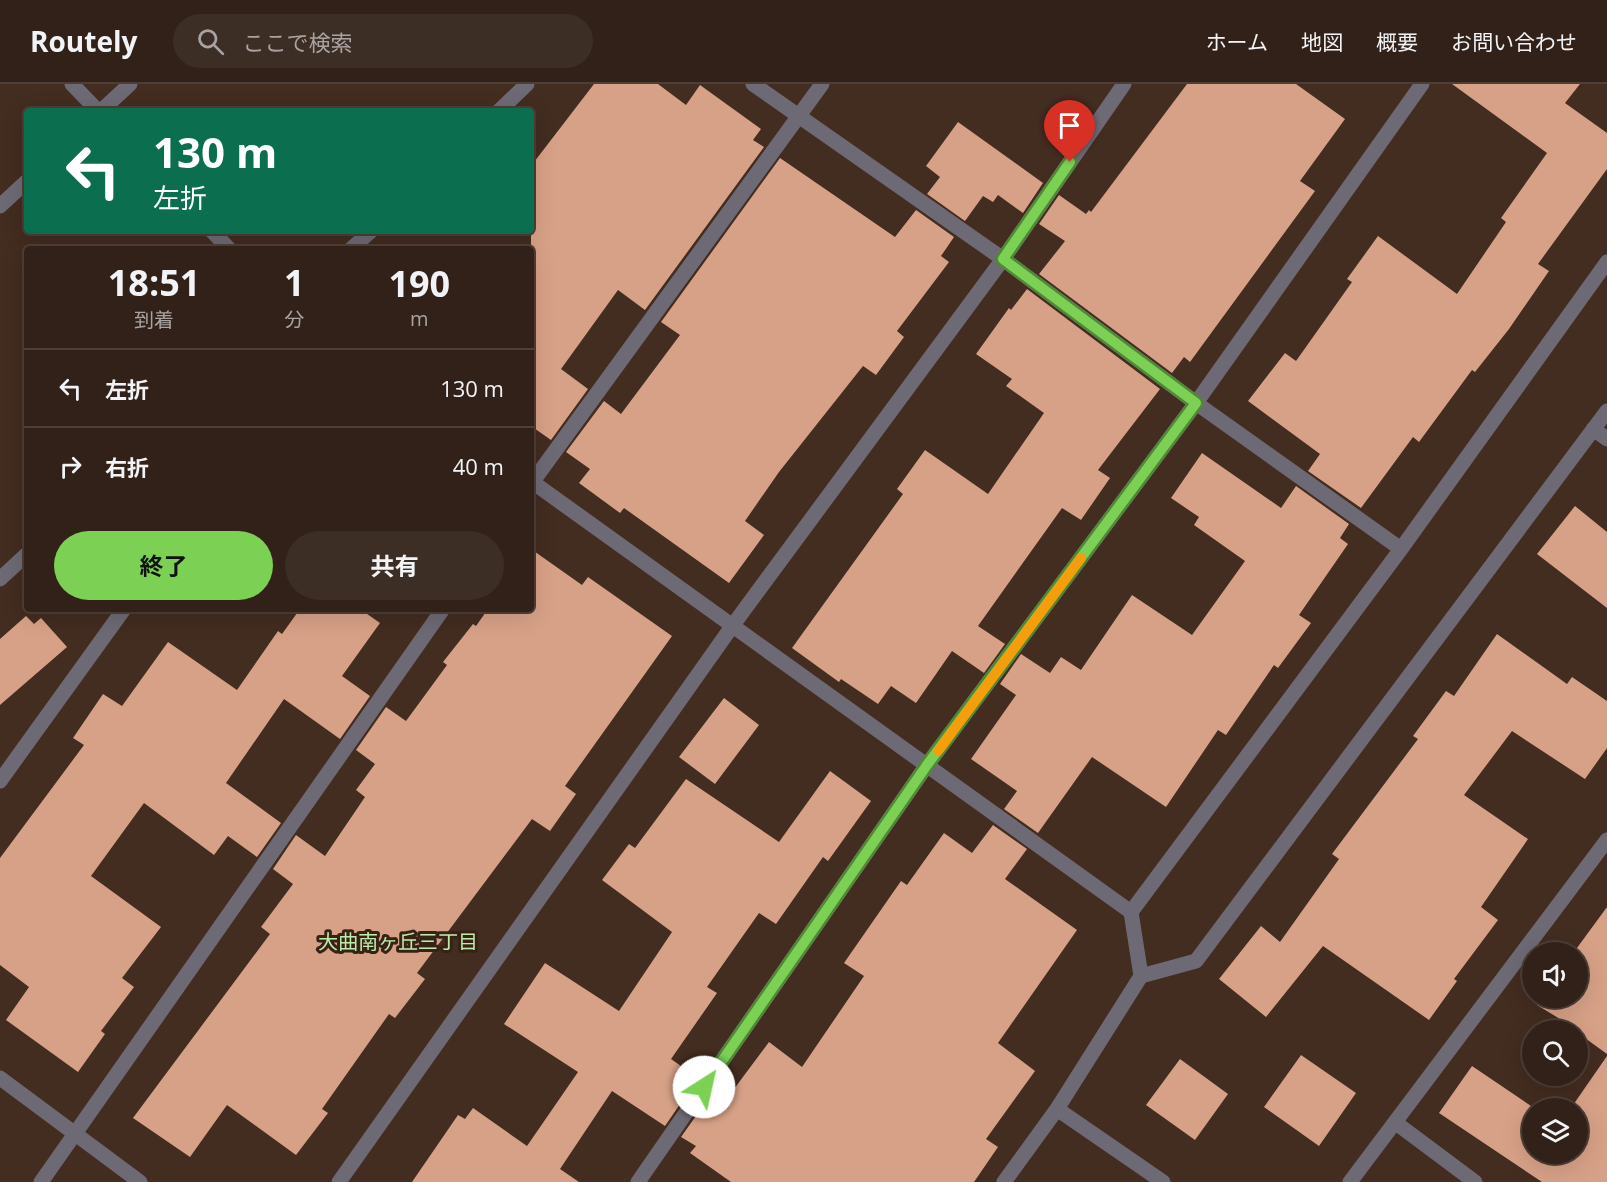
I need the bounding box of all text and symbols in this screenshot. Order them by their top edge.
search box [173,14,593,68]
text: Routely [30,22,137,60]
icon: search [194,25,227,58]
text: ここで検索 [242,27,352,57]
text: ホーム [1206,28,1268,56]
text: 地図 [1301,28,1343,56]
text: 概要 [1376,28,1418,56]
text: お問い合わせ [1451,28,1577,56]
pin [1044,100,1095,162]
icon: arrive [1053,109,1086,142]
text: 130 m [153,123,277,180]
icon: left [54,132,132,210]
text: 左折 [153,179,207,216]
text: 18:51 [108,258,200,307]
text: 1 [284,258,305,307]
text: 190 [388,259,450,308]
text: m [410,305,429,332]
text: 到着 [134,306,174,333]
text: 分 [284,306,304,333]
icon: left [54,372,87,405]
text: 130 m [440,373,504,403]
text: 左折 [105,374,149,404]
icon: right [54,450,87,483]
text: 40 m [453,451,504,481]
text: 右折 [105,452,149,482]
button: 終了 [54,531,273,600]
button: 共有 [285,531,504,600]
district label: 大曲南ヶ丘三丁目 [318,928,478,955]
map controls [1522,942,1588,1164]
button: sound [1522,942,1588,1008]
button: search [1522,1020,1588,1086]
position arrow [672,1055,736,1119]
button: layers [1522,1098,1588,1164]

